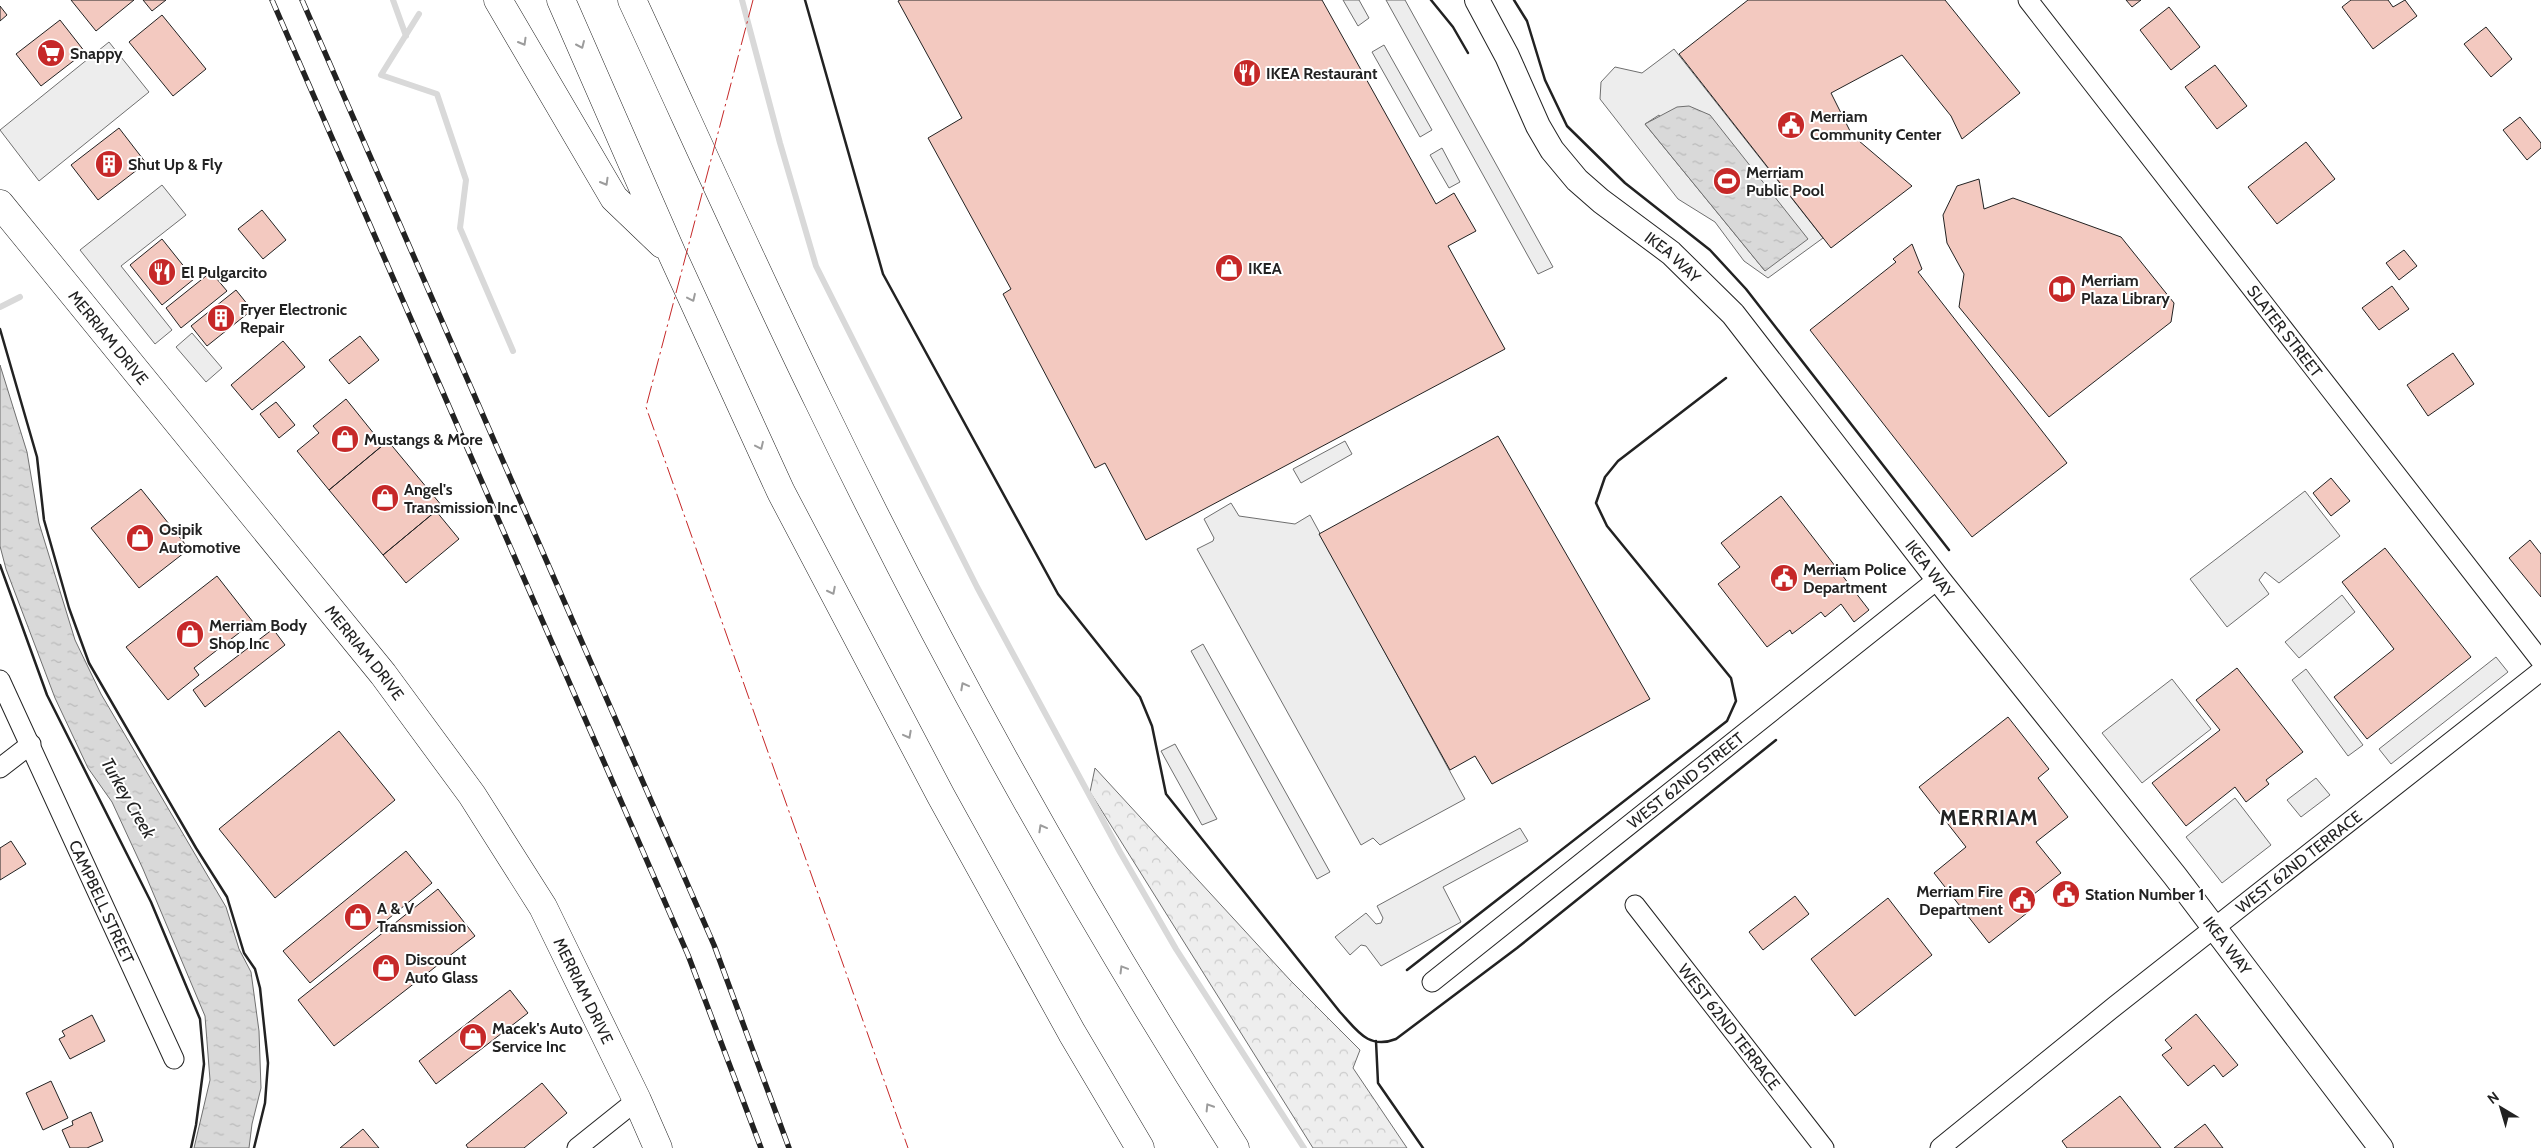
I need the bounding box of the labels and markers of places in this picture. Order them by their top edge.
supermarket icon: Snappy [36,38,66,68]
place label: Snappy [70,44,123,63]
restaurant icon: IKEA Restaurant [1232,58,1262,88]
place label: IKEA Restaurant [1266,64,1378,83]
place label: Merriam Community Center [1810,107,1942,144]
public building icon: Merriam Community Center [1776,110,1806,140]
building icon: Shut Up & Fly [94,149,124,179]
place label: Shut Up & Fly [128,155,223,174]
place label: Merriam Public Pool [1746,163,1824,200]
sports icon: Merriam Public Pool [1712,166,1742,196]
shop icon: IKEA [1214,253,1244,283]
restaurant icon: El Pulgarcito [147,257,177,287]
place label: IKEA [1248,259,1282,278]
place label: El Pulgarcito [181,263,267,282]
place label: Merriam Plaza Library [2081,271,2170,308]
library icon: Merriam Plaza Library [2047,274,2077,304]
place label: Fryer Electronic Repair [240,300,347,337]
building icon: Fryer Electronic Repair [206,303,236,333]
shop icon: Mustangs & More [330,424,360,454]
place label: Mustangs & More [364,430,483,449]
place label: Angel's Transmission Inc [404,480,517,517]
shop icon: Angel's Transmission Inc [370,483,400,513]
place label: Osipik Automotive [159,520,241,557]
shop icon: Osipik Automotive [125,523,155,553]
place label: Merriam Police Department [1803,560,1906,597]
public building icon: Merriam Police Department [1769,563,1799,593]
place label: Merriam Body Shop Inc [209,616,308,653]
shop icon: Merriam Body Shop Inc [175,619,205,649]
public building icon: Station Number 1 [2051,879,2081,909]
place label: Merriam Fire Department [1916,882,2003,919]
public building icon: Merriam Fire Department [2007,885,2037,915]
place label: Station Number 1 [2085,885,2204,904]
place label: A & V Transmission [377,899,466,936]
shop icon: A & V Transmission [343,902,373,932]
place label: Discount Auto Glass [405,950,478,987]
shop icon: Discount Auto Glass [371,953,401,983]
place label: Macek's Auto Service Inc [492,1019,583,1056]
shop icon: Macek's Auto Service Inc [458,1022,488,1052]

